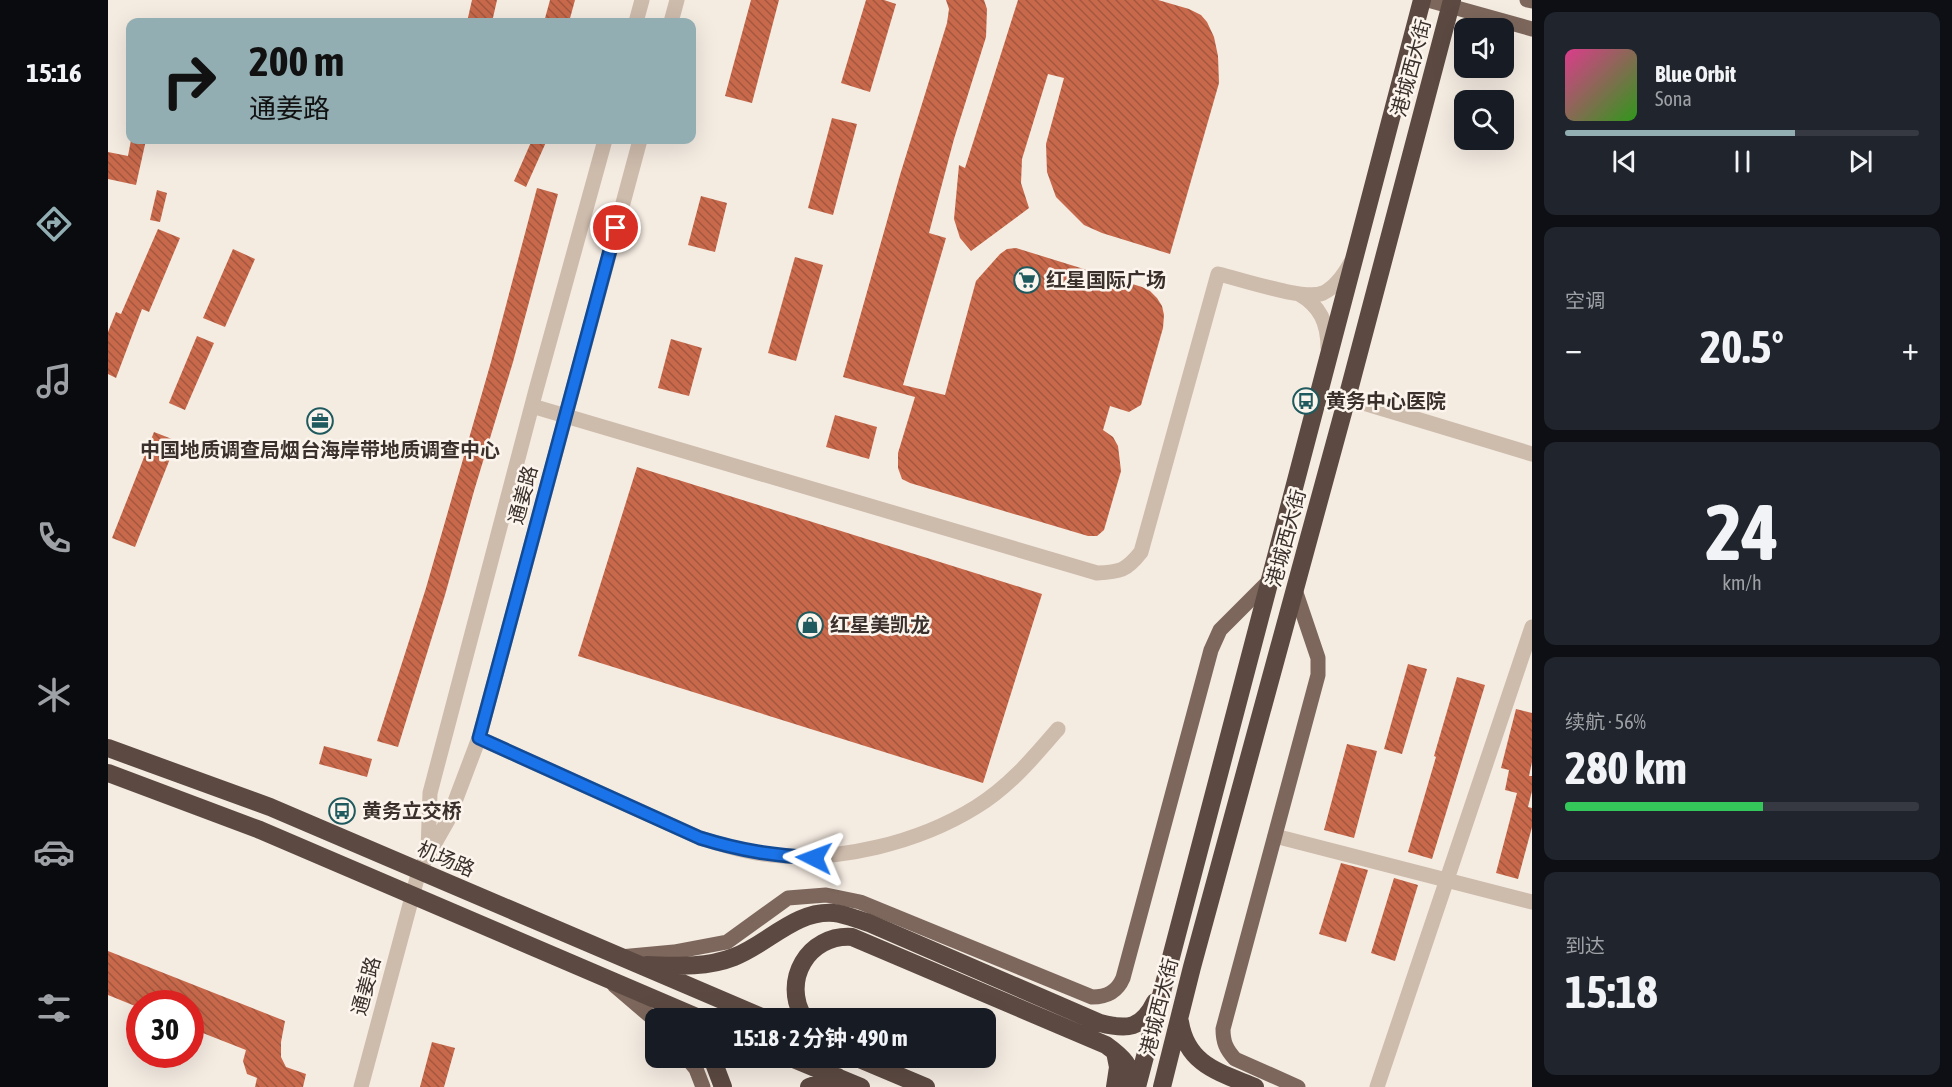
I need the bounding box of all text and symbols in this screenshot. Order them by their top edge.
street label: 港城西大街 [1386,17,1435,119]
map controls [1454,18,1514,150]
button: sound [1454,18,1514,78]
text: 200 m [249,37,344,85]
icon: right [150,42,228,120]
text: 15:16 [26,57,82,88]
text: Blue Orbit [1655,61,1736,87]
text: Sona [1655,87,1692,110]
button: search [1454,90,1514,150]
text: 通姜路 [249,93,330,124]
icon: previous [1608,145,1641,178]
icon: pause [1726,145,1759,178]
icon: next [1844,145,1877,178]
pin [590,202,641,253]
icon: directions [33,203,75,245]
icon: arrive [599,211,632,244]
supermarket icon: 红星国际广场 [1012,265,1042,295]
place label: 红星国际广场 [1046,268,1166,291]
text: 空调 [1565,289,1605,312]
text: 20.5° [1700,321,1784,373]
text: − [1565,329,1582,367]
text: + [1902,329,1919,367]
icon: music [33,360,75,402]
bus stop icon: 黄务中心医院 [1291,386,1321,416]
place label: 黄务中心医院 [1326,389,1446,412]
office icon: 中国地质调查局烟台海岸带地质调查中心 [305,406,335,436]
place label: 中国地质调查局烟台海岸带地质调查中心 [140,438,500,461]
street label: 通姜路 [504,463,541,527]
street label: 港城西大街 [1261,487,1310,589]
text: 24 [1705,487,1779,577]
icon: phone [33,517,75,559]
text: km/h [1722,571,1762,594]
shop icon: 红星美凯龙 [795,610,825,640]
place label: 红星美凯龙 [830,613,930,636]
icon: climate [33,674,75,716]
text: 续航 · 56% [1565,710,1646,733]
text: 280 km [1565,742,1687,794]
bus stop icon: 黄务立交桥 [327,796,357,826]
place label: 黄务立交桥 [362,799,462,822]
position arrow [782,826,846,890]
icon: car [33,831,75,873]
street label: 机场路 [414,836,478,881]
text: 到达 [1565,934,1605,957]
street label: 通姜路 [347,954,384,1018]
street label: 港城西大街 [1135,956,1182,1058]
text: 15:18 [1565,966,1658,1018]
icon: filters [33,987,75,1029]
speed limit sign: 30 [126,990,204,1068]
text: 15:18 · 2 分钟 · 490 m [734,1025,907,1051]

